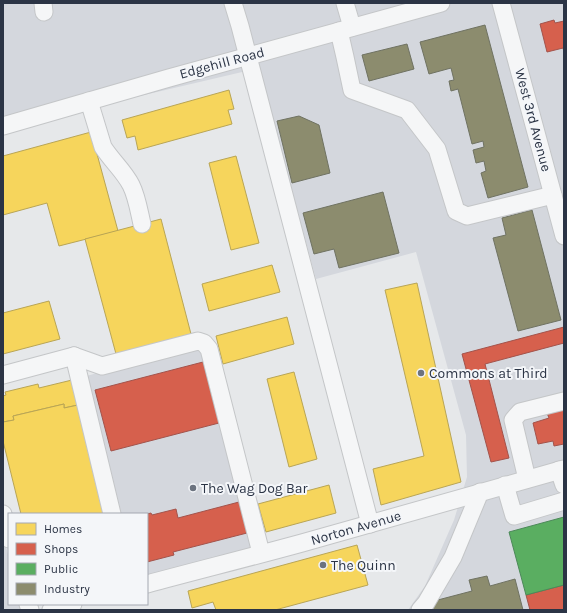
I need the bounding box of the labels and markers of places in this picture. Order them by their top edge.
place label: Commons at Third [429,365,548,382]
marker: Commons at Third [416,368,426,378]
place label: The Wag Dog Bar [201,480,308,497]
marker: The Wag Dog Bar [188,483,198,493]
place label: The Quinn [331,557,396,574]
marker: The Quinn [318,560,328,570]

